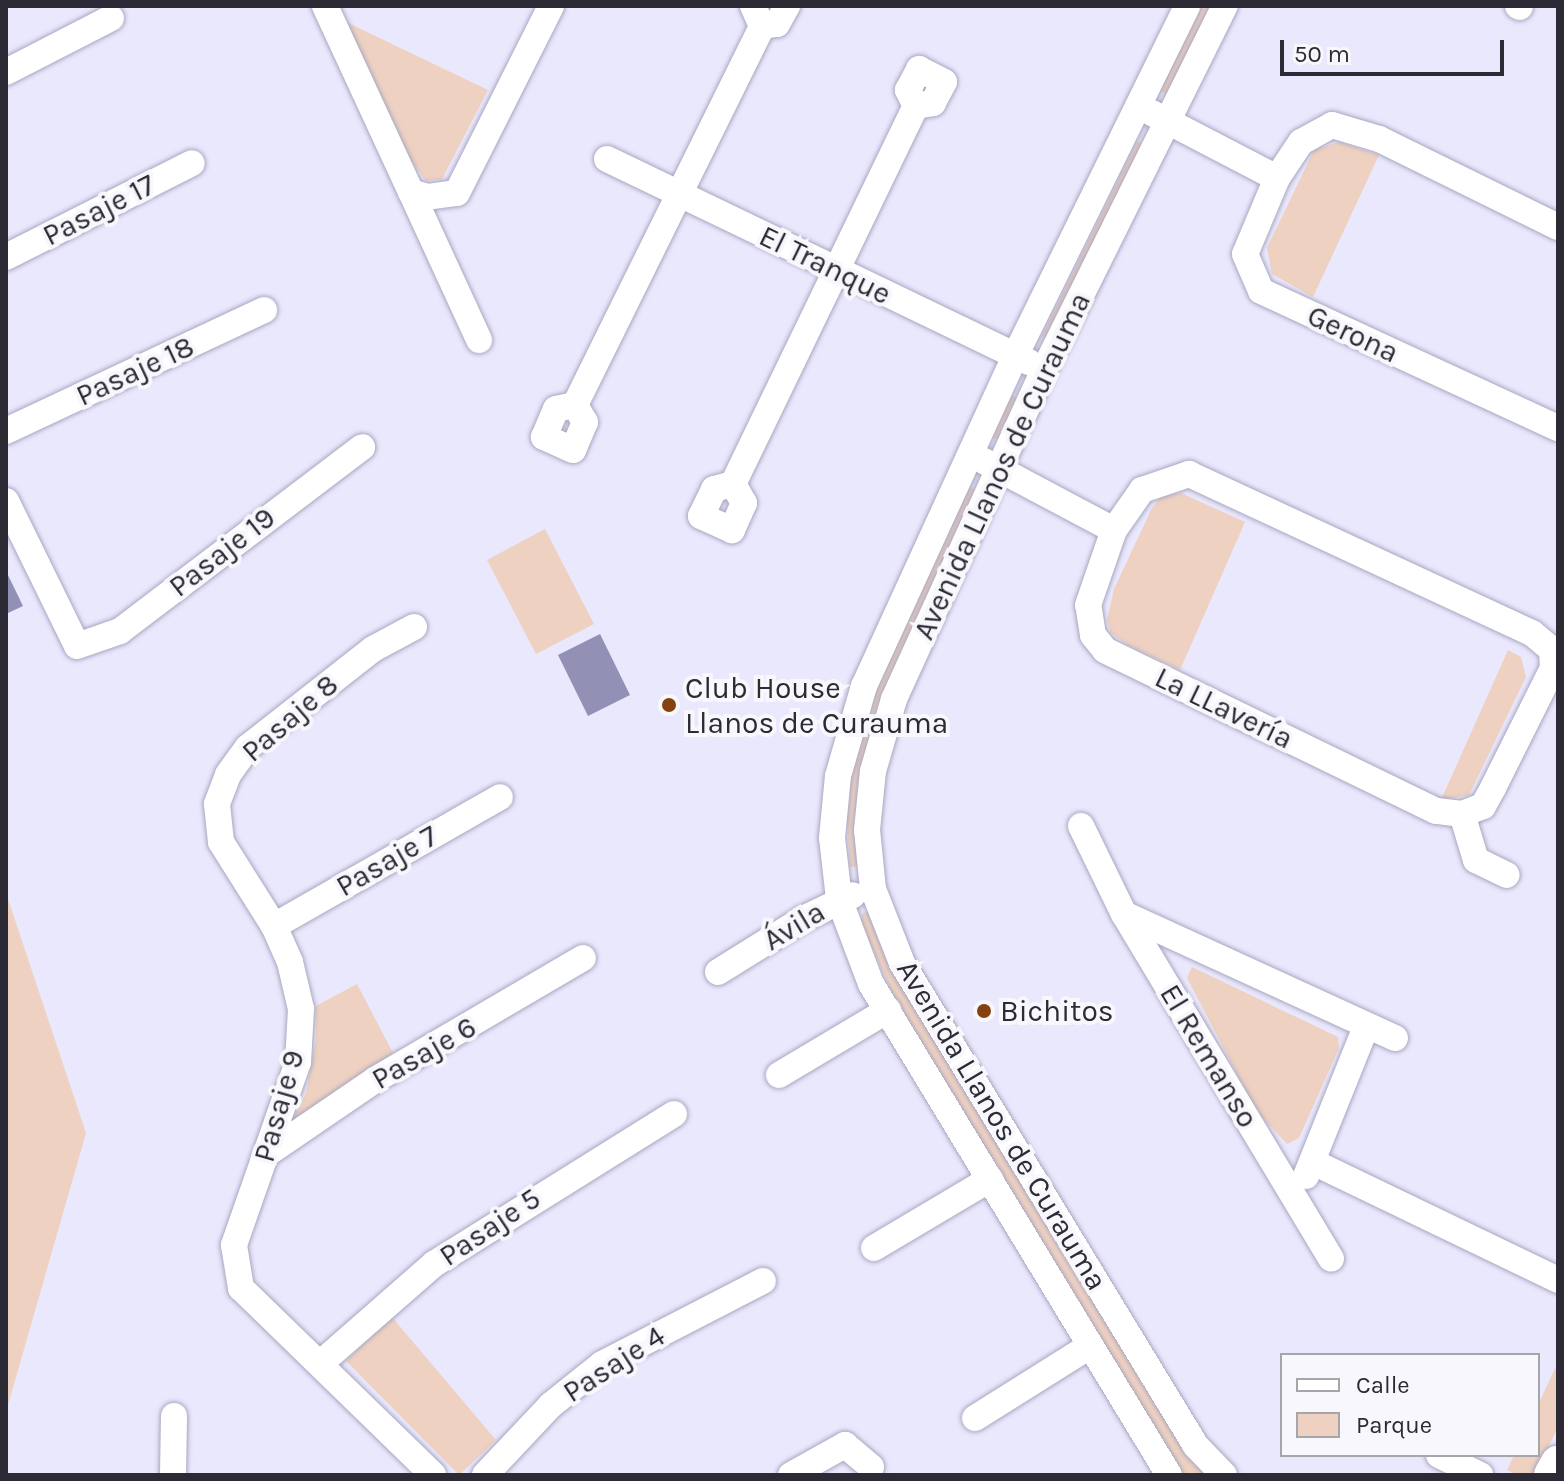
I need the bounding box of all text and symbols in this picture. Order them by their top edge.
scale bar [1284,24,1508,74]
text: 50 m [1294,40,1350,68]
street label: Pasaje 17 [37,166,161,254]
street label: El Tranque [753,218,897,312]
street label: Avenida Llanos de Curauma [906,287,1098,645]
street label: Gerona [1302,297,1404,371]
street label: Pasaje 18 [70,328,200,414]
street label: Pasaje 19 [162,499,282,605]
street label: La LLavería [1149,659,1299,757]
street label: Pasaje 8 [235,666,345,770]
place label: Club House Llanos de Curauma [685,670,948,740]
marker: Club House Llanos de Curauma [660,696,678,714]
street label: Pasaje 7 [330,818,444,904]
street label: Ávila [757,894,831,958]
street label: Avenida Llanos de Curauma [889,953,1115,1297]
street label: El Remanso [1152,978,1266,1134]
place label: Bichitos [1000,993,1114,1029]
marker: Bichitos [975,1002,993,1020]
street label: Pasaje 6 [365,1009,483,1097]
street label: Pasaje 9 [246,1046,312,1166]
street label: Pasaje 5 [433,1180,547,1274]
street label: Pasaje 4 [556,1318,672,1410]
legend [1280,1353,1540,1457]
text: Calle [1356,1371,1410,1399]
text: Parque [1356,1411,1432,1439]

